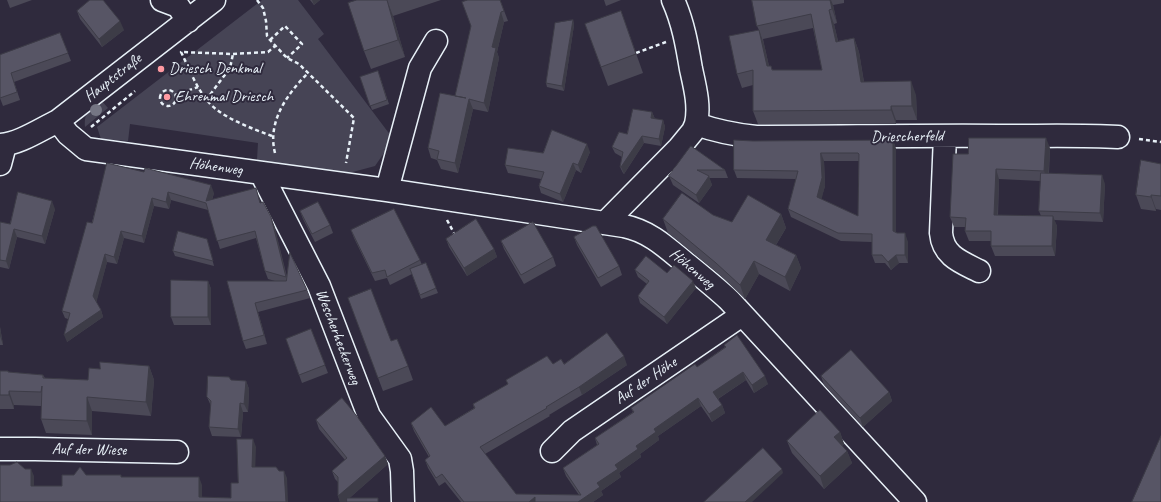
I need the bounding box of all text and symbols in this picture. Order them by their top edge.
street label: Hauptstraße [80,50,146,106]
place label: Driesch Denkmal [169,59,261,79]
marker: Driesch Denkmal [156,64,166,74]
place label: Ehrenmal Driesch [175,87,273,107]
marker: Ehrenmal Driesch [162,92,172,102]
street label: Driescherfeld [871,127,943,147]
street label: Höhenweg [188,154,244,180]
street label: Höhenweg [665,244,719,294]
street label: Wescherheckerweg [311,287,365,387]
street label: Auf der Höhe [611,353,681,409]
street label: Auf der Wiese [52,440,126,460]

